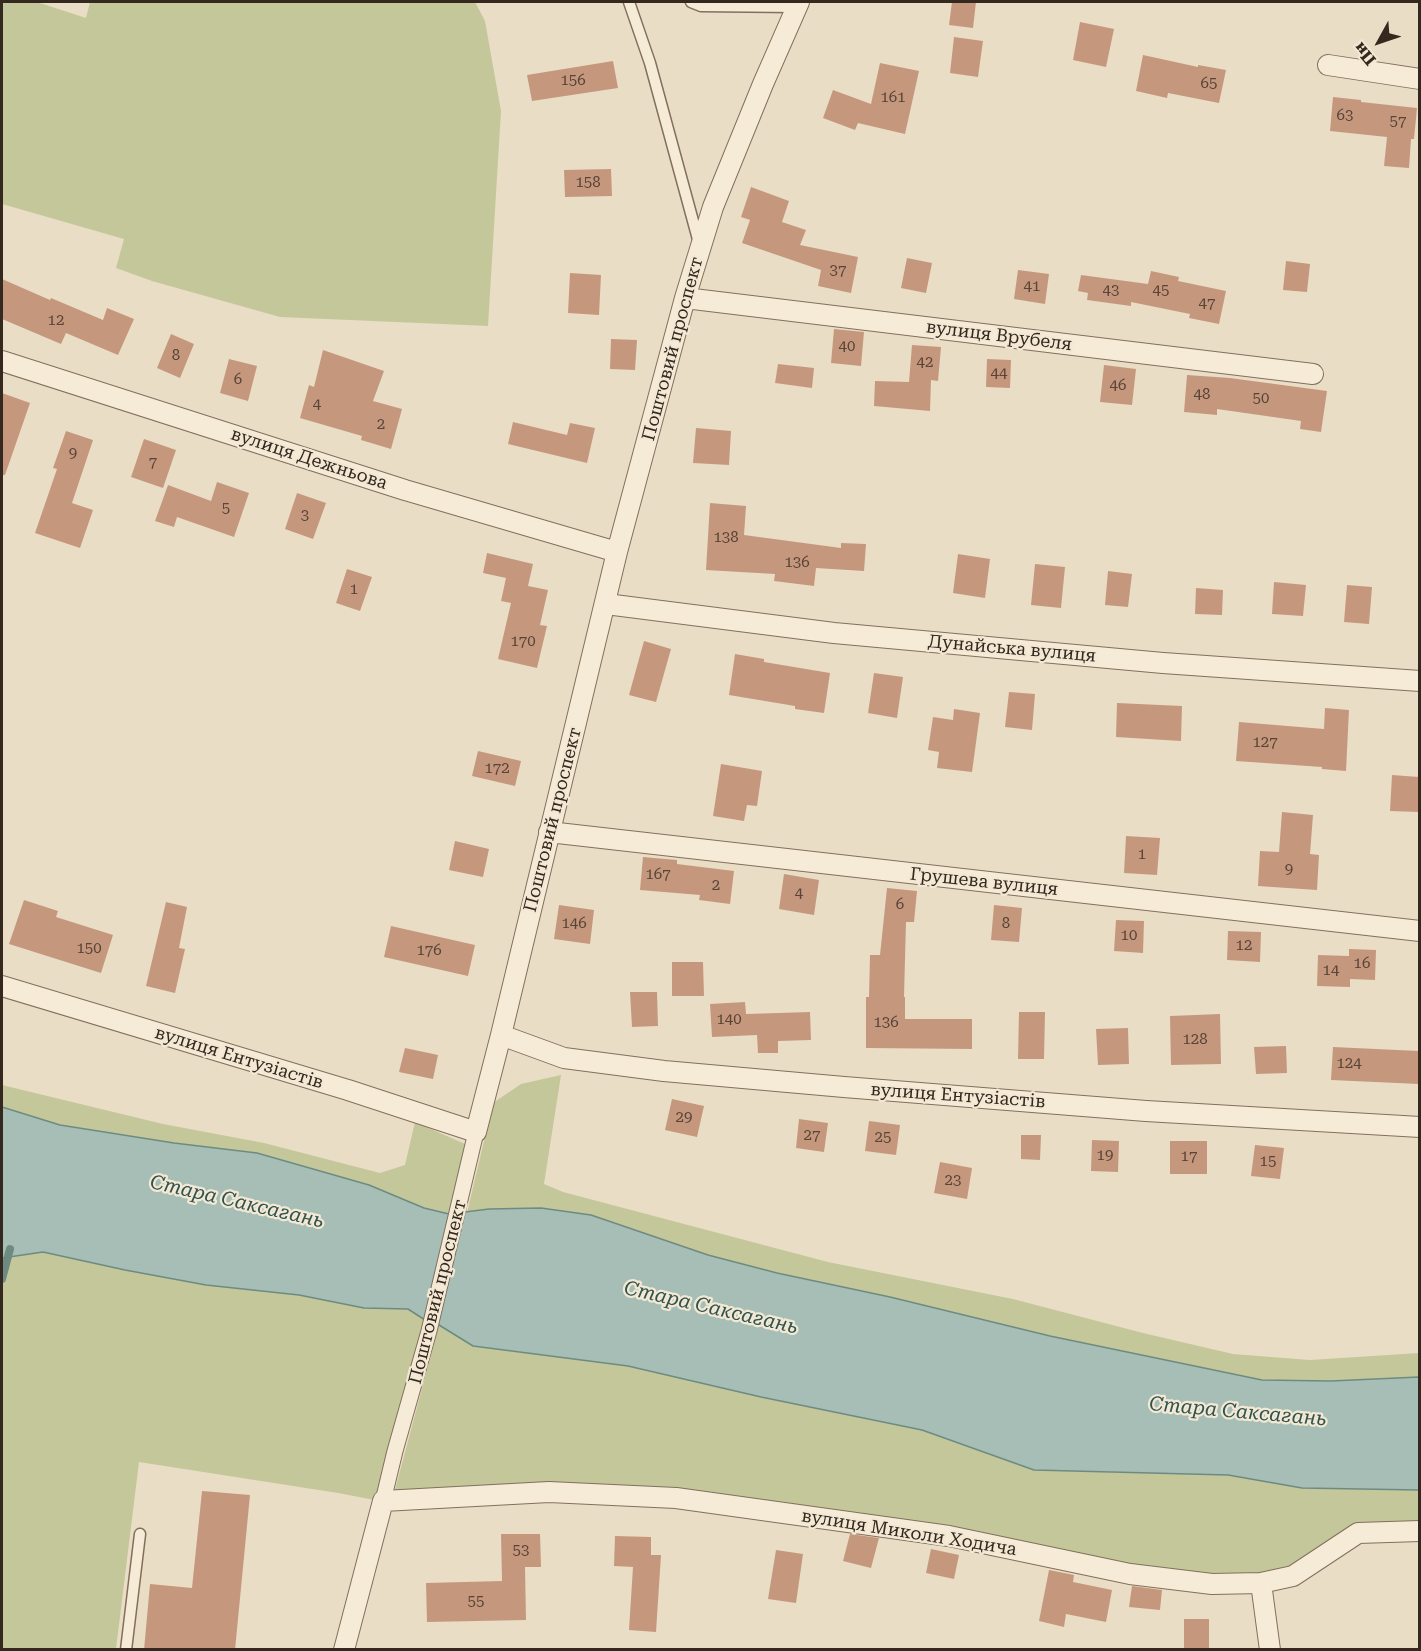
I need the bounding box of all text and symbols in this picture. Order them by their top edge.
north arrow [1349,12,1409,72]
text: Пн [1350,39,1380,69]
house number: 156 [560,72,586,90]
house number: 65 [1201,75,1217,93]
house number: 161 [880,89,906,107]
house number: 63 [1337,107,1353,125]
house number: 57 [1390,113,1406,131]
house number: 158 [575,174,601,192]
street label: Поштовий проспект [638,255,708,443]
house number: 37 [830,262,846,280]
house number: 41 [1024,278,1040,296]
house number: 43 [1103,282,1119,300]
house number: 45 [1153,282,1169,300]
house number: 47 [1199,295,1215,313]
house number: 12 [48,312,64,330]
street label: вулиця Врубеля [925,316,1073,356]
house number: 40 [839,338,855,356]
house number: 8 [172,347,180,365]
house number: 42 [917,354,933,372]
house number: 44 [991,365,1007,383]
house number: 6 [234,371,242,389]
house number: 46 [1110,377,1126,395]
house number: 48 [1194,386,1210,404]
house number: 50 [1253,390,1269,408]
house number: 4 [313,396,321,414]
house number: 2 [377,416,385,434]
street label: вулиця Дежньова [228,424,390,494]
house number: 9 [69,445,77,463]
house number: 7 [149,454,157,472]
house number: 5 [222,500,230,518]
house number: 3 [301,507,309,525]
house number: 138 [713,529,739,547]
house number: 136 [784,554,810,572]
house number: 1 [350,581,358,599]
street label: Дунайська вулиця [927,631,1097,667]
house number: 170 [510,633,536,651]
street label: Поштовий проспект [520,726,586,914]
house number: 127 [1252,734,1278,752]
house number: 172 [484,760,510,778]
house number: 1 [1138,846,1146,864]
house number: 9 [1285,861,1293,879]
street label: Грушева вулиця [909,863,1059,901]
house number: 167 [645,866,671,884]
house number: 2 [712,877,720,895]
house number: 4 [795,885,803,903]
house number: 6 [896,896,904,914]
house number: 146 [561,915,587,933]
house number: 8 [1002,915,1010,933]
house number: 10 [1121,927,1137,945]
house number: 12 [1236,937,1252,955]
house number: 150 [76,940,102,958]
house number: 176 [416,942,442,960]
house number: 16 [1354,955,1370,973]
house number: 14 [1323,962,1339,980]
house number: 140 [716,1011,742,1029]
house number: 136 [873,1014,899,1032]
street label: вулиця Ентузіастів [152,1022,326,1094]
house number: 128 [1182,1031,1208,1049]
house number: 124 [1336,1055,1362,1073]
street label: вулиця Ентузіастів [870,1079,1046,1113]
house number: 29 [676,1109,692,1127]
house number: 27 [804,1127,820,1145]
house number: 25 [875,1129,891,1147]
house number: 19 [1097,1147,1113,1165]
house number: 17 [1181,1148,1197,1166]
house number: 15 [1260,1153,1276,1171]
water label: Стара Саксагань [148,1170,326,1234]
house number: 23 [945,1172,961,1190]
street label: Поштовий проспект [405,1198,471,1386]
water label: Стара Саксагань [622,1276,800,1340]
water label: Стара Саксагань [1148,1392,1328,1432]
street label: вулиця Миколи Ходича [800,1505,1018,1561]
house number: 53 [513,1542,529,1560]
house number: 55 [468,1593,484,1611]

